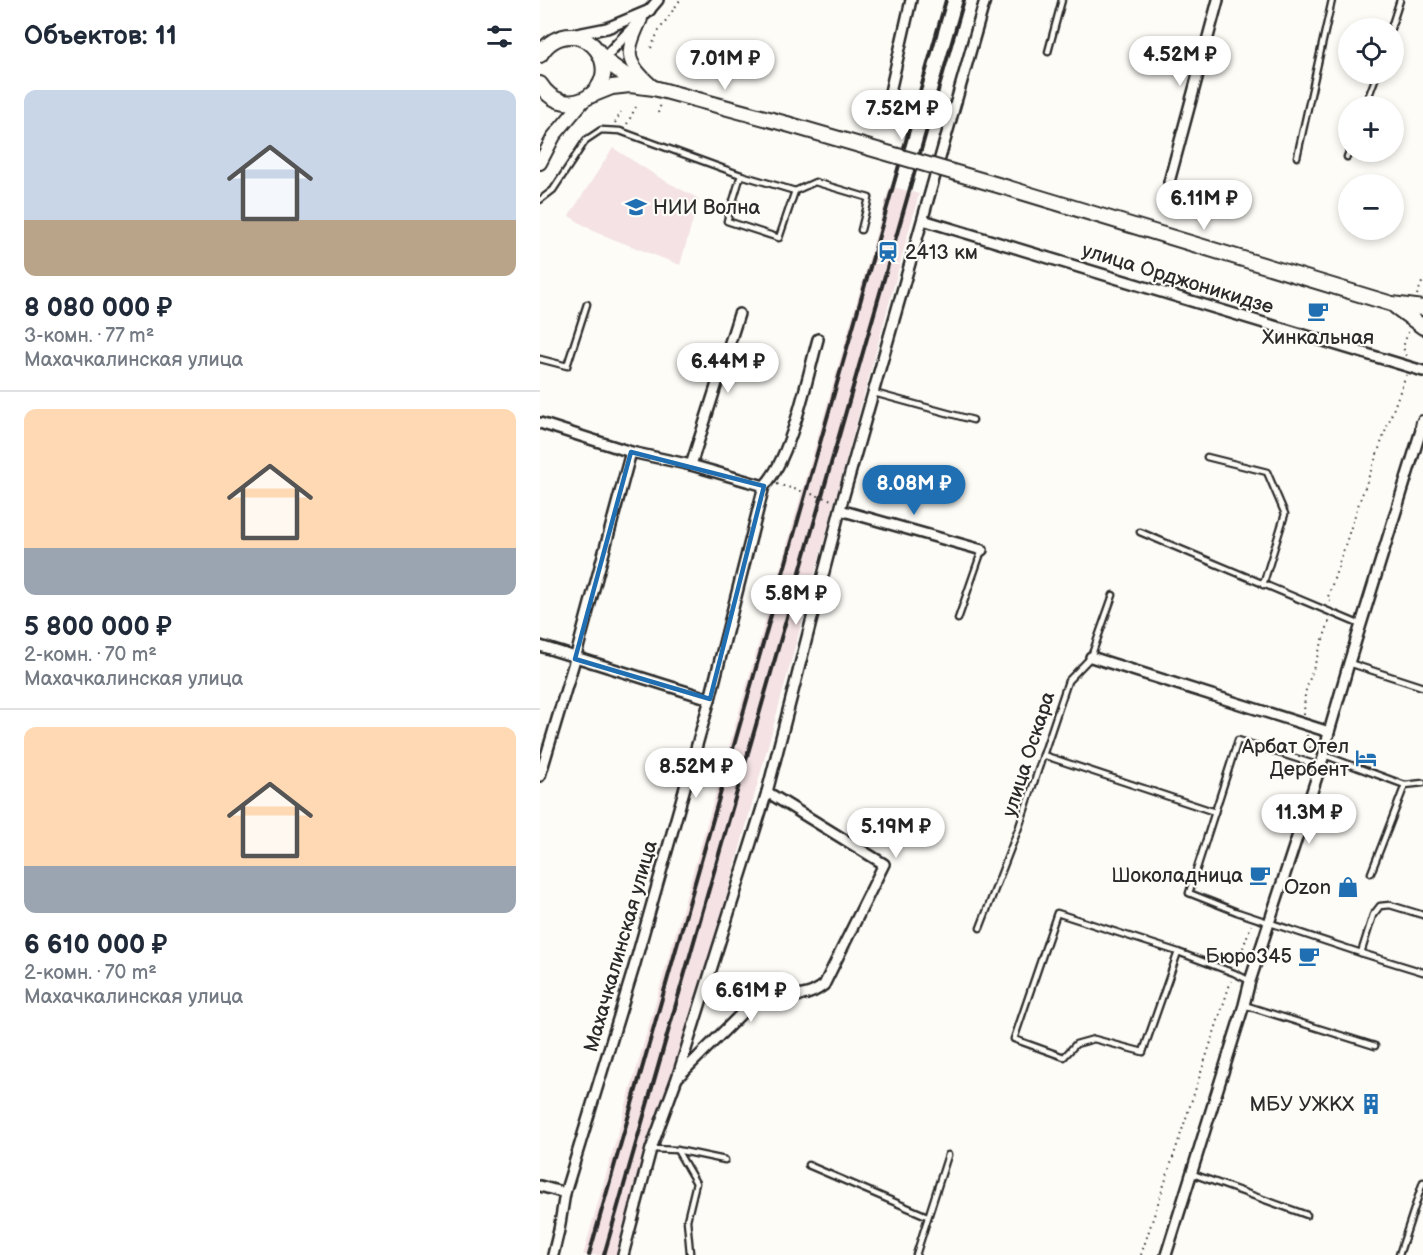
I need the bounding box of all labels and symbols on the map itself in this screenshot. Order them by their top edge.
pin: 4.52M ₽ [1125,36,1235,87]
pin: 7.01M ₽ [670,40,780,91]
pin: 7.52M ₽ [847,90,957,141]
pin: 6.11M ₽ [1149,180,1259,231]
school or university icon: НИИ Волна [624,195,648,219]
place label: НИИ Волна [653,196,760,220]
street label: улица Орджоникидзе [1079,238,1276,320]
station icon: 2413 км [876,240,900,264]
place label: 2413 км [905,241,978,265]
cafe icon: Хинкальная [1306,299,1330,323]
place label: Хинкальная [1262,326,1374,350]
pin: 6.44M ₽ [673,343,783,394]
pin: 8.08M ₽ [859,465,969,516]
pin: 5.8M ₽ [747,575,845,626]
street label: улица Оскара [997,689,1061,820]
place label: Арбат Отел Дербент [1241,735,1350,782]
hotel icon: Арбат Отел Дербент [1354,746,1378,770]
pin: 8.52M ₽ [641,748,751,799]
pin: 11.3M ₽ [1254,794,1364,845]
pin: 5.19M ₽ [841,808,951,859]
street label: Махачкалинская улица [579,837,663,1055]
cafe icon: Шоколадница [1248,863,1272,887]
place label: Шоколадница [1111,864,1243,888]
shop icon: Ozon [1336,875,1360,899]
place label: Ozon [1284,876,1331,900]
cafe icon: Бюро345 [1297,944,1321,968]
place label: Бюро345 [1206,945,1292,969]
pin: 6.61M ₽ [696,972,806,1023]
building icon: МБУ УЖКХ [1359,1092,1383,1116]
place label: МБУ УЖКХ [1249,1093,1354,1117]

